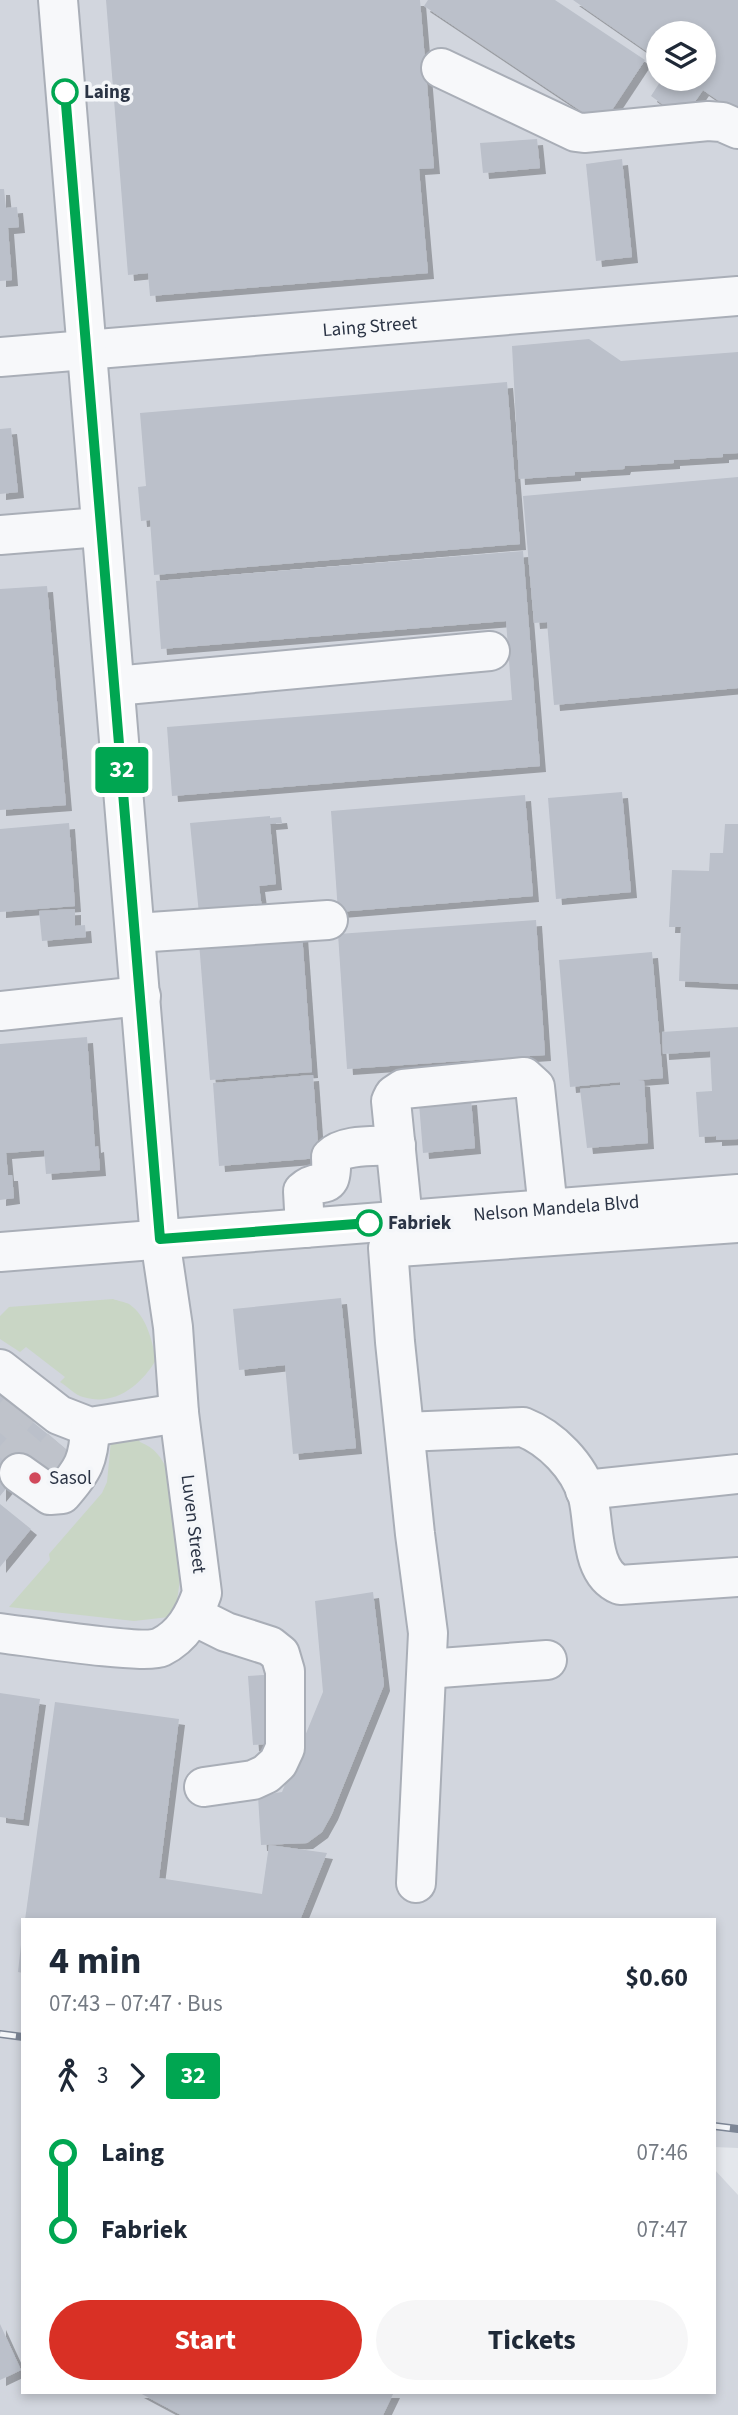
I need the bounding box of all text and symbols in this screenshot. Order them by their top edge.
map controls [646,21,716,91]
button: layers [646,21,716,91]
marker: Laing [52,79,78,105]
place label: Laing [84,79,130,106]
street label: Laing Street [321,309,419,344]
line badge: 32 [90,747,154,793]
text: 32 [109,752,135,787]
street label: Nelson Mandela Blvd [472,1188,640,1228]
marker: Fabriek [356,1210,382,1236]
place label: Fabriek [388,1210,452,1237]
place label: Sasol [49,1465,92,1492]
marker: Sasol [27,1470,43,1486]
street label: Luven Street [174,1473,213,1576]
text: 4 min [49,1934,141,1988]
text: $0.60 [625,1959,688,1996]
text: 07:43 – 07:47 · Bus [49,1987,223,2020]
icon: walk [49,2057,87,2095]
icon: forward [118,2057,156,2095]
text: 32 [180,2058,206,2093]
text: 3 [97,2059,108,2092]
text: Laing [101,2134,164,2171]
text: 07:46 [637,2136,688,2169]
text: Fabriek [101,2211,187,2248]
text: 07:47 [637,2213,688,2246]
button: Start [49,2300,362,2380]
button: Tickets [376,2300,688,2380]

